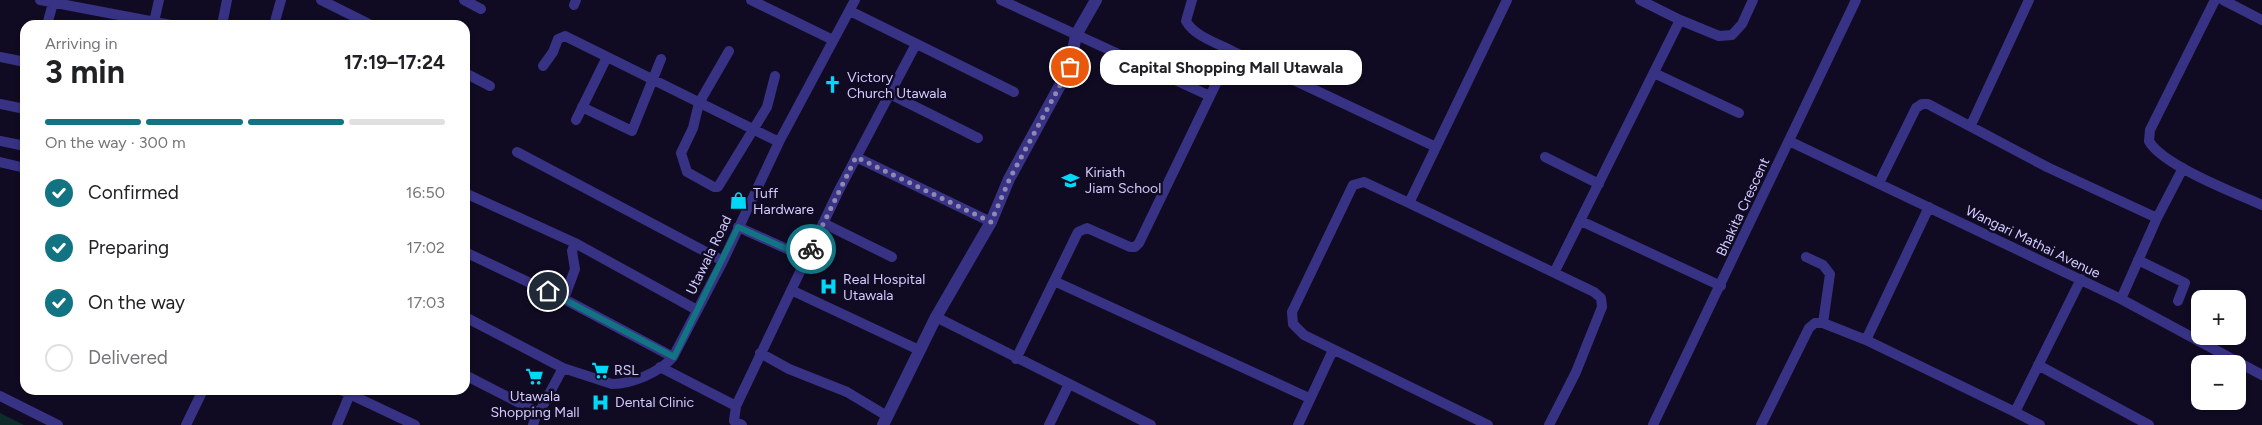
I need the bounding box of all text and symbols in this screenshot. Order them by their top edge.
text: Arriving in [45,34,117,53]
pin [1049,46,1091,88]
callout: Capital Shopping Mall Utawala [1100,50,1362,84]
text: 17:19–17:24 [344,51,445,74]
text: 3 min [45,53,125,91]
icon: bag [1056,53,1084,81]
text: Capital Shopping Mall Utawala [1119,58,1343,77]
place label: Victory Church Utawala [847,69,947,102]
church icon: Victory Church Utawala [823,75,843,95]
text: On the way · 300 m [45,133,186,152]
street label: Bhakita Crescent [1713,155,1773,259]
place label: Kiriath Jiam School [1085,164,1161,197]
school or university icon: Kiriath Jiam School [1061,170,1081,190]
icon: check [45,179,73,207]
text: Confirmed [88,181,179,204]
text: 16:50 [406,183,445,202]
place label: Tuff Hardware [753,185,814,218]
shop icon: Tuff Hardware [729,191,749,211]
street label: Wangari Mathai Avenue [1963,202,2104,282]
street label: Utawala Road [682,213,736,297]
courier [786,224,836,274]
icon: check [45,234,73,262]
icon: bike [797,235,825,263]
text: Preparing [88,236,169,259]
text: 17:02 [407,238,445,257]
pin [527,270,569,312]
place label: Real Hospital Utawala [843,271,925,304]
icon: home [534,277,562,305]
hospital icon: Real Hospital Utawala [819,277,839,297]
icon: check [45,289,73,317]
map controls [2191,290,2246,410]
button: + [2191,290,2246,345]
text: On the way [88,291,185,314]
text: 17:03 [407,293,445,312]
text: Delivered [88,346,168,369]
button: − [2191,355,2246,410]
supermarket icon: RSL [590,360,610,380]
place label: RSL [614,362,639,379]
supermarket icon: Utawala Shopping Mall [525,366,545,386]
place label: Utawala Shopping Mall [491,388,579,421]
hospital icon: Dental Clinic [591,392,611,412]
place label: Dental Clinic [615,394,695,411]

